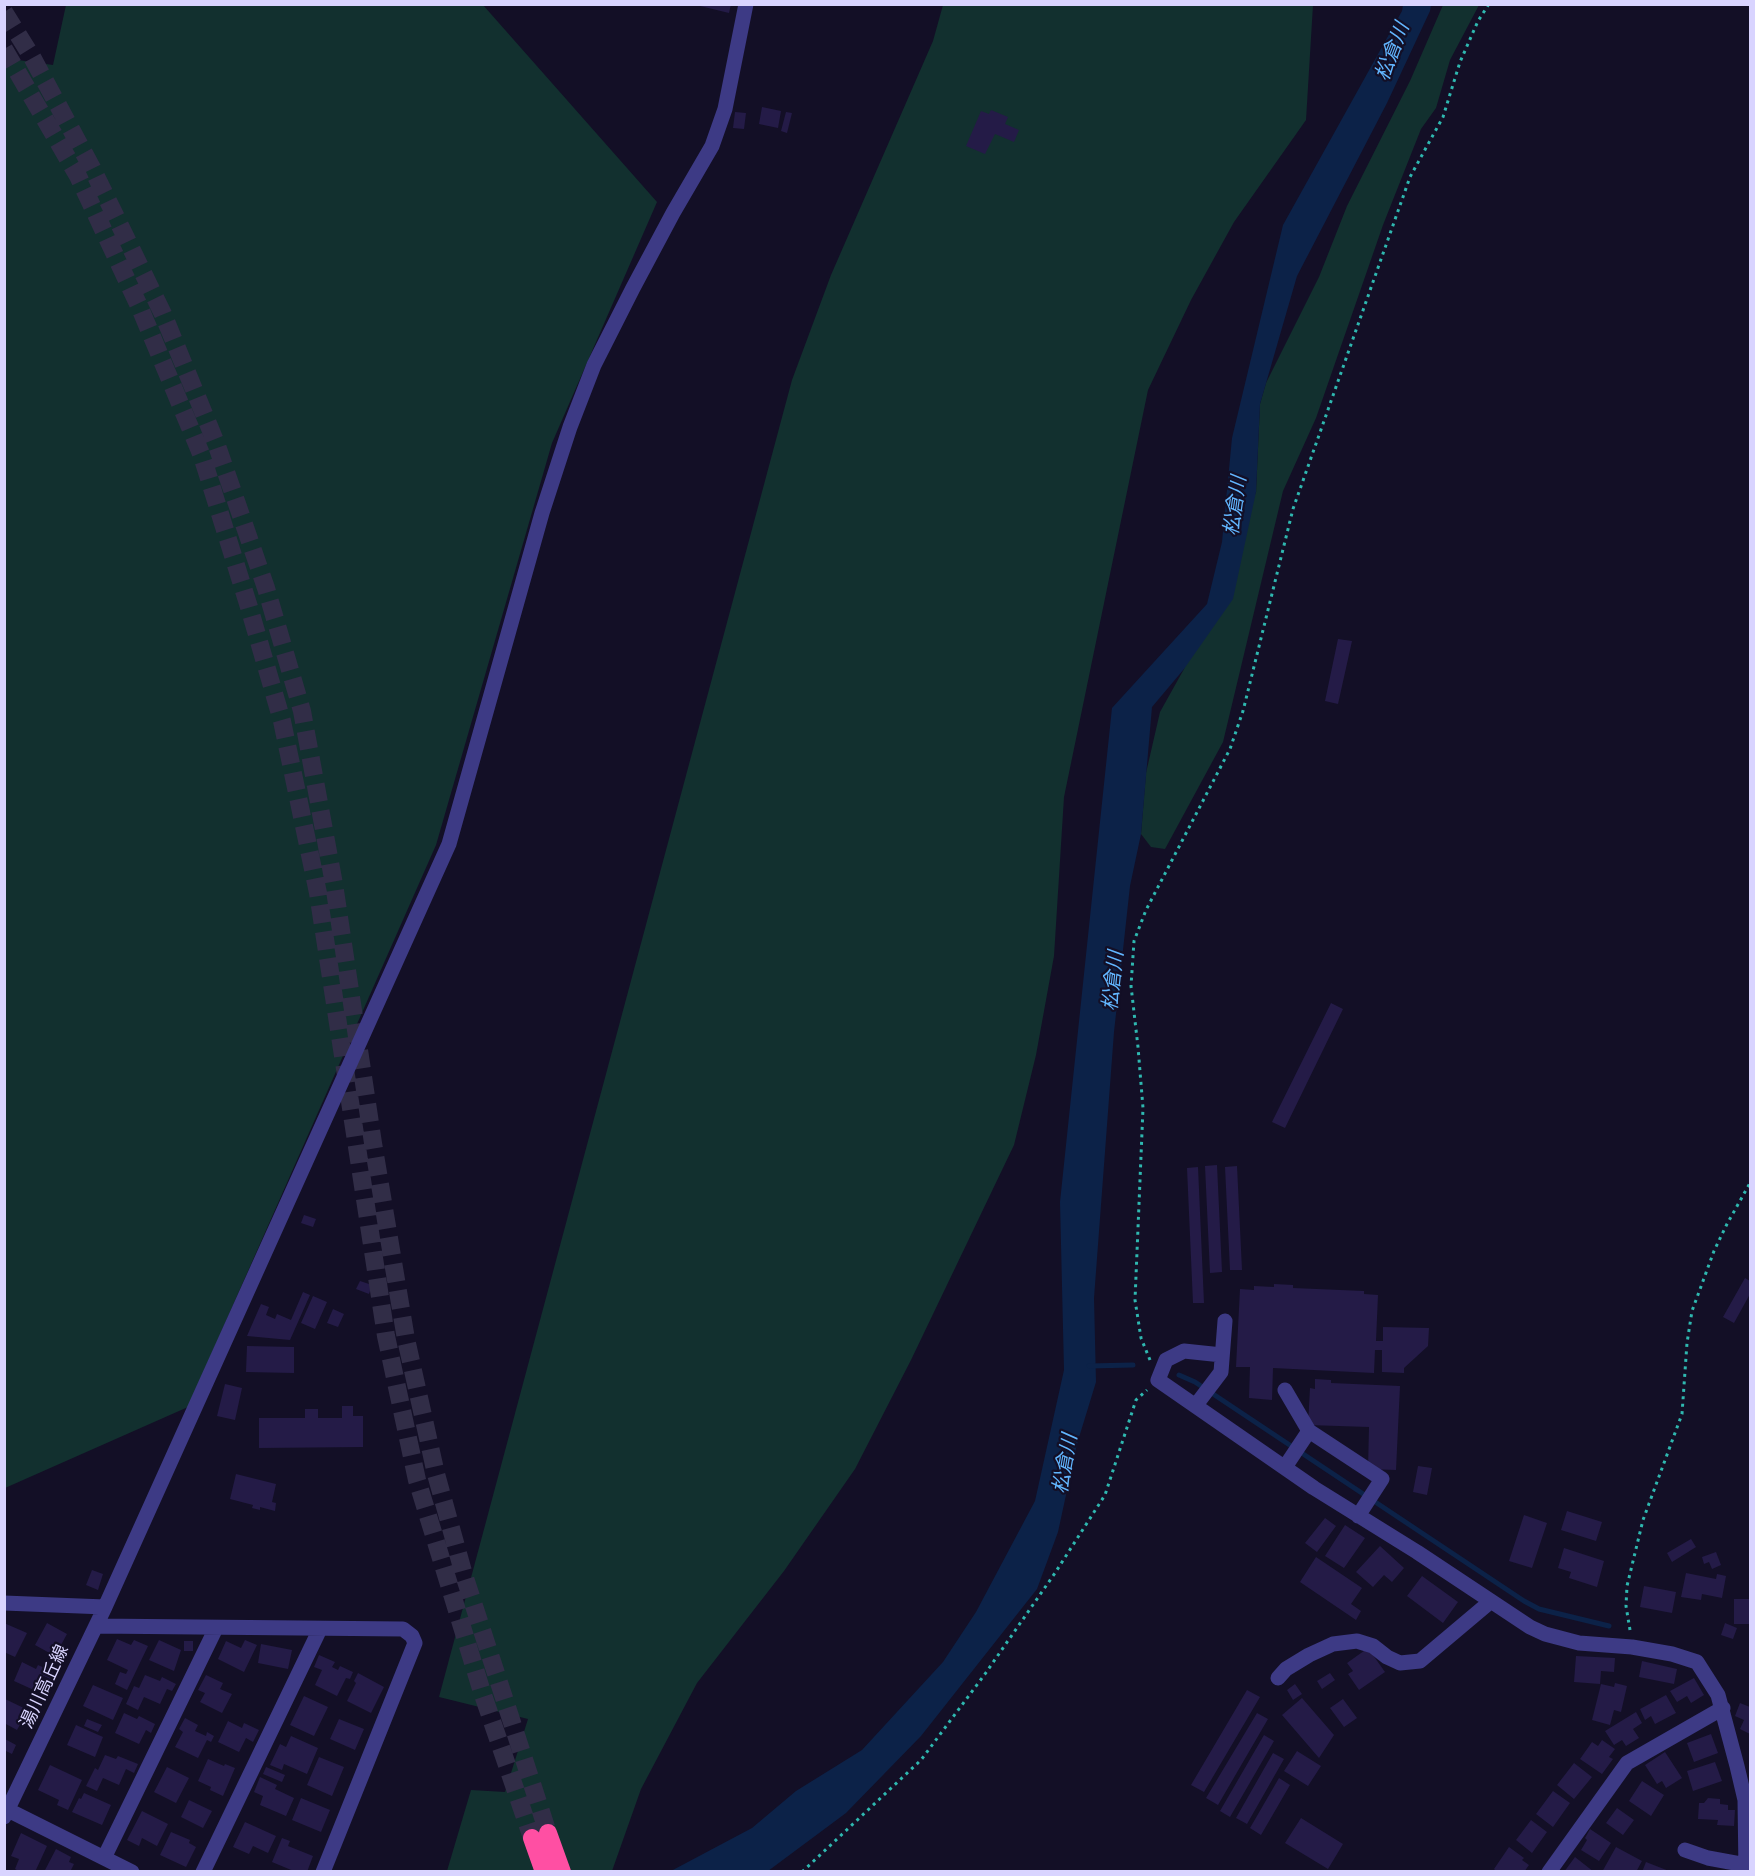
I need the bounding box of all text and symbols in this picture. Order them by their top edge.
water label: 松倉川 [1371,20,1415,84]
water label: 松倉川 [1220,475,1252,537]
water label: 松倉川 [1099,950,1129,1012]
water label: 松倉川 [1049,1432,1083,1496]
street label: 湯川高丘線 [16,1642,74,1732]

